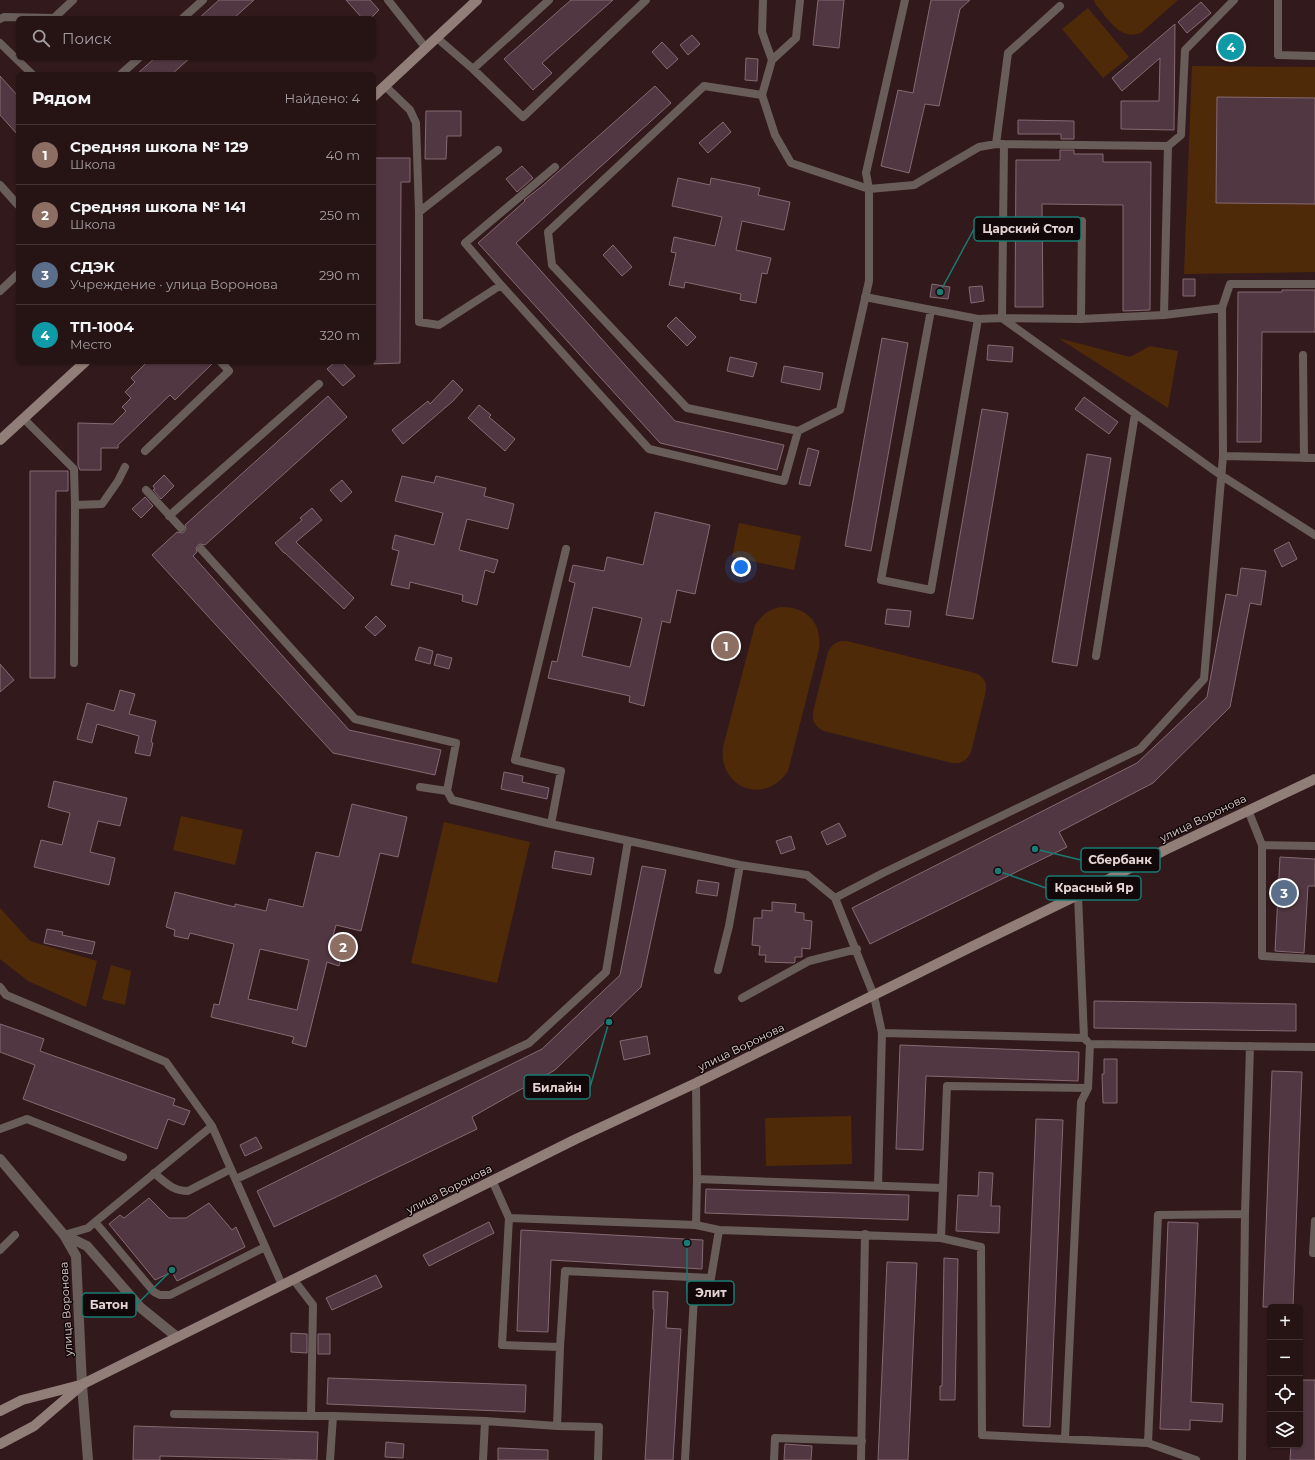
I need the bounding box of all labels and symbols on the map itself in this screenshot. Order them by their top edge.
pin: 4 [1218,32,1244,62]
callout: Царский Стол [974,217,1081,241]
text: Царский Стол [982,221,1074,236]
your location [731,557,751,577]
pin: 1 [713,631,739,661]
street label: улица Воронова [1157,791,1249,845]
callout: Сбербанк [1081,848,1160,872]
text: Сбербанк [1088,852,1152,867]
callout: Красный Яр [1046,876,1141,900]
pin: 3 [1271,878,1297,908]
text: Красный Яр [1055,880,1133,895]
pin: 2 [330,932,356,962]
street label: улица Воронова [695,1020,787,1074]
callout: Билайн [524,1075,590,1099]
text: Билайн [532,1080,582,1095]
street label: улица Воронова [403,1161,494,1217]
street label: улица Воронова [57,1261,76,1358]
callout: Элит [687,1281,734,1305]
text: Элит [695,1285,727,1300]
callout: Батон [82,1293,136,1317]
text: Батон [90,1297,128,1312]

